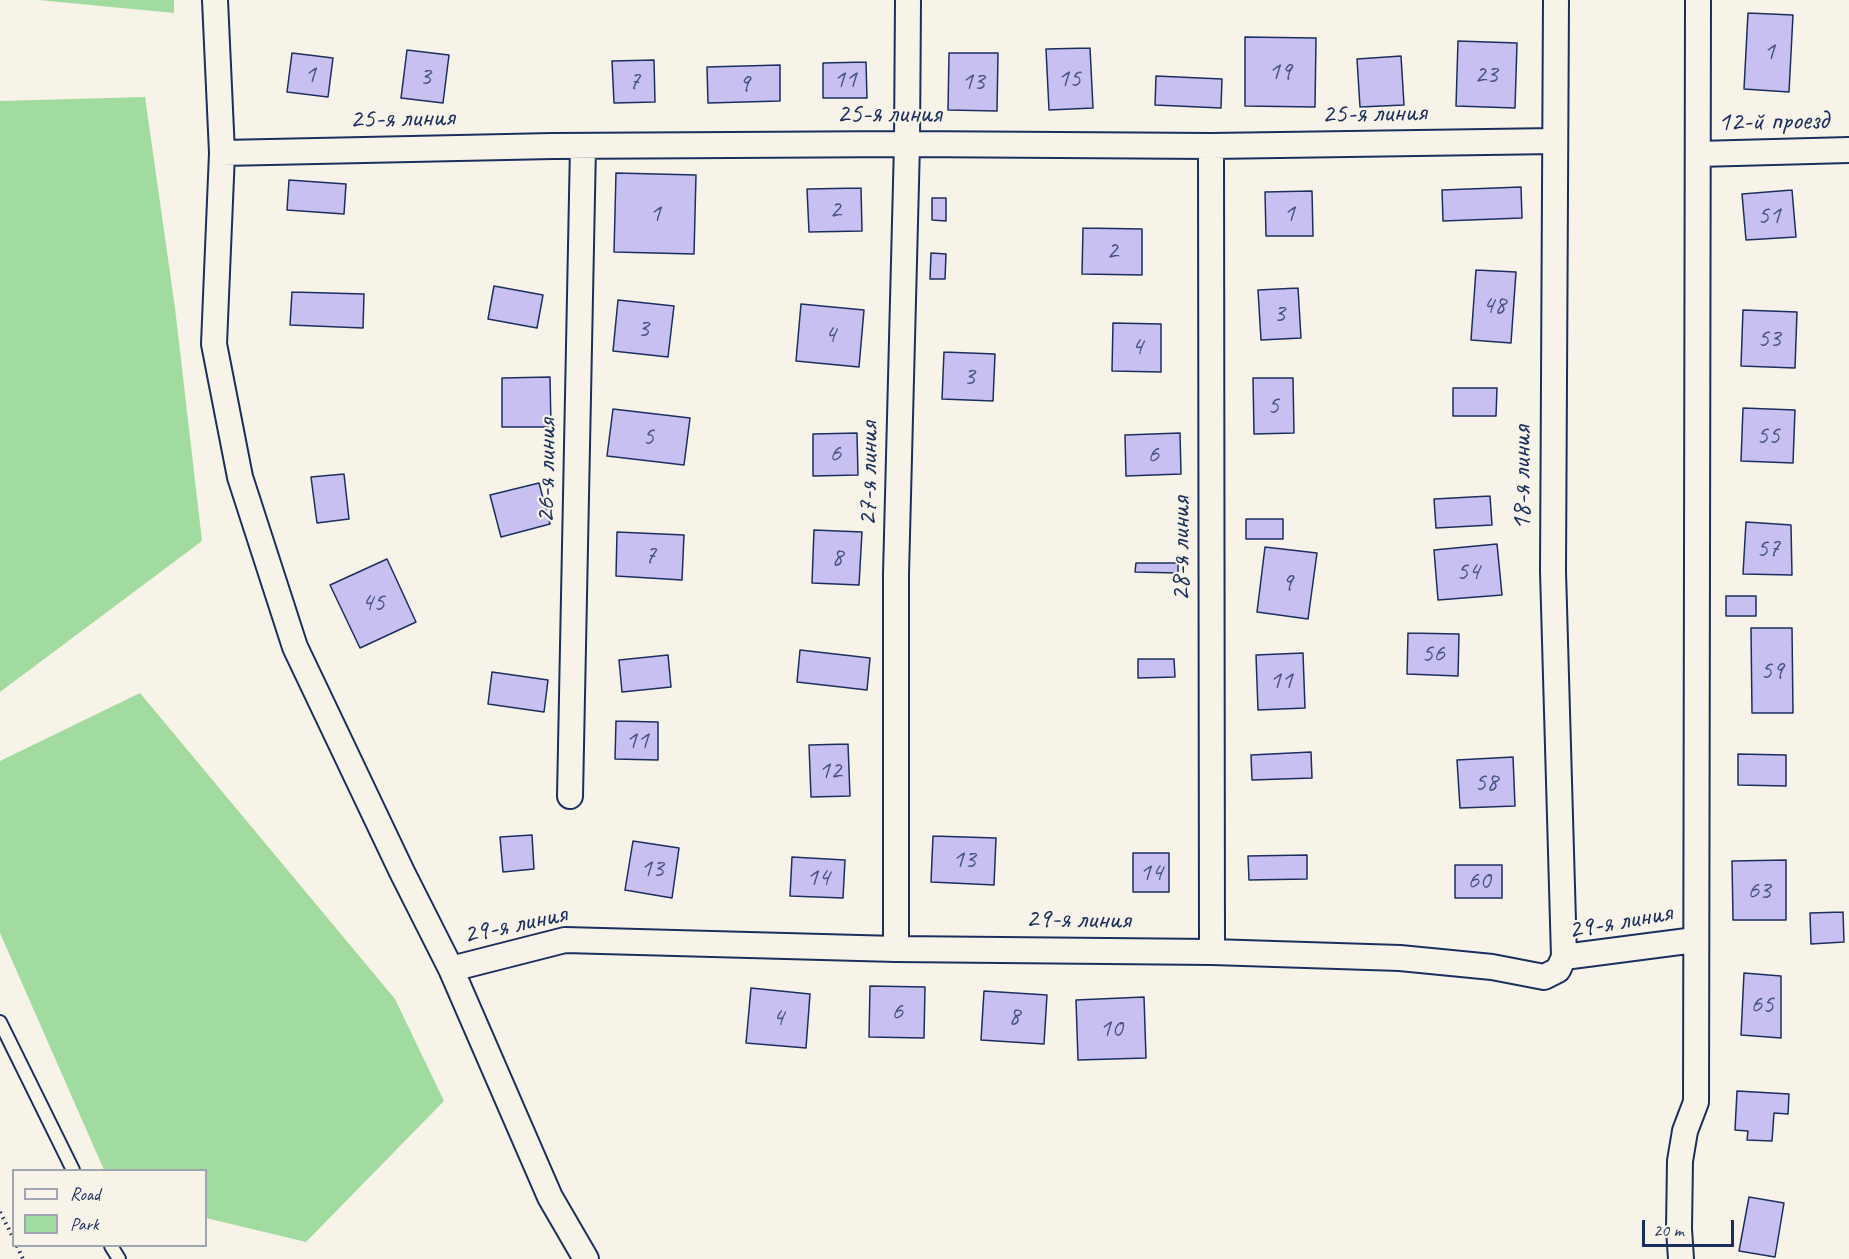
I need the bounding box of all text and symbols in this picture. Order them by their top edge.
house number: 1 [1763,36,1775,68]
house number: 19 [1268,56,1292,88]
house number: 1 [304,59,316,91]
house number: 23 [1474,59,1498,91]
house number: 3 [419,61,431,93]
house number: 15 [1057,63,1081,95]
house number: 11 [833,64,857,96]
house number: 7 [628,66,640,98]
house number: 13 [961,66,985,98]
house number: 9 [738,68,750,100]
street label: 25-я линия [1321,96,1427,132]
street label: 25-я линия [837,98,941,132]
street label: 25-я линия [349,101,455,137]
street label: 12-й проезд [1717,104,1829,140]
house number: 2 [829,194,841,226]
house number: 1 [649,198,661,230]
house number: 1 [1283,198,1295,230]
house number: 51 [1757,200,1781,232]
house number: 2 [1106,235,1118,267]
house number: 48 [1482,290,1506,322]
house number: 3 [1273,298,1285,330]
house number: 3 [637,313,649,345]
house number: 4 [824,319,836,351]
house number: 53 [1757,323,1781,355]
house number: 4 [1131,331,1143,363]
house number: 3 [963,361,975,393]
house number: 5 [1267,390,1279,422]
street label: 26-я линия [529,418,565,524]
house number: 55 [1756,420,1780,452]
house number: 5 [642,421,654,453]
street label: 27-я линия [851,421,887,527]
street label: 18-я линия [1506,426,1540,530]
house number: 6 [829,438,841,470]
house number: 6 [1147,439,1159,471]
street label: 28-я линия [1165,497,1199,601]
house number: 57 [1756,533,1780,565]
house number: 7 [644,540,656,572]
house number: 8 [831,542,843,574]
house number: 54 [1456,556,1480,588]
house number: 9 [1281,567,1293,599]
house number: 45 [361,587,385,619]
house number: 56 [1421,638,1445,670]
house number: 59 [1760,655,1784,687]
house number: 11 [1269,665,1293,697]
house number: 11 [625,725,649,757]
house number: 12 [818,755,842,787]
house number: 58 [1474,767,1498,799]
house number: 13 [952,844,976,876]
house number: 13 [640,853,664,885]
house number: 14 [1139,857,1163,889]
house number: 14 [806,862,830,894]
house number: 60 [1467,865,1491,897]
house number: 63 [1747,875,1771,907]
street label: 29-я линия [1565,896,1675,948]
street label: 29-я линия [460,898,570,952]
street label: 29-я линия [1025,902,1131,938]
house number: 65 [1750,989,1774,1021]
house number: 6 [891,996,903,1028]
house number: 8 [1008,1001,1020,1033]
house number: 4 [772,1002,784,1034]
house number: 10 [1099,1013,1123,1045]
legend [12,1169,207,1247]
text: Road [70,1183,100,1205]
scale bar [1645,1208,1736,1246]
text: Park [70,1213,99,1235]
text: 20 m [1653,1219,1684,1241]

